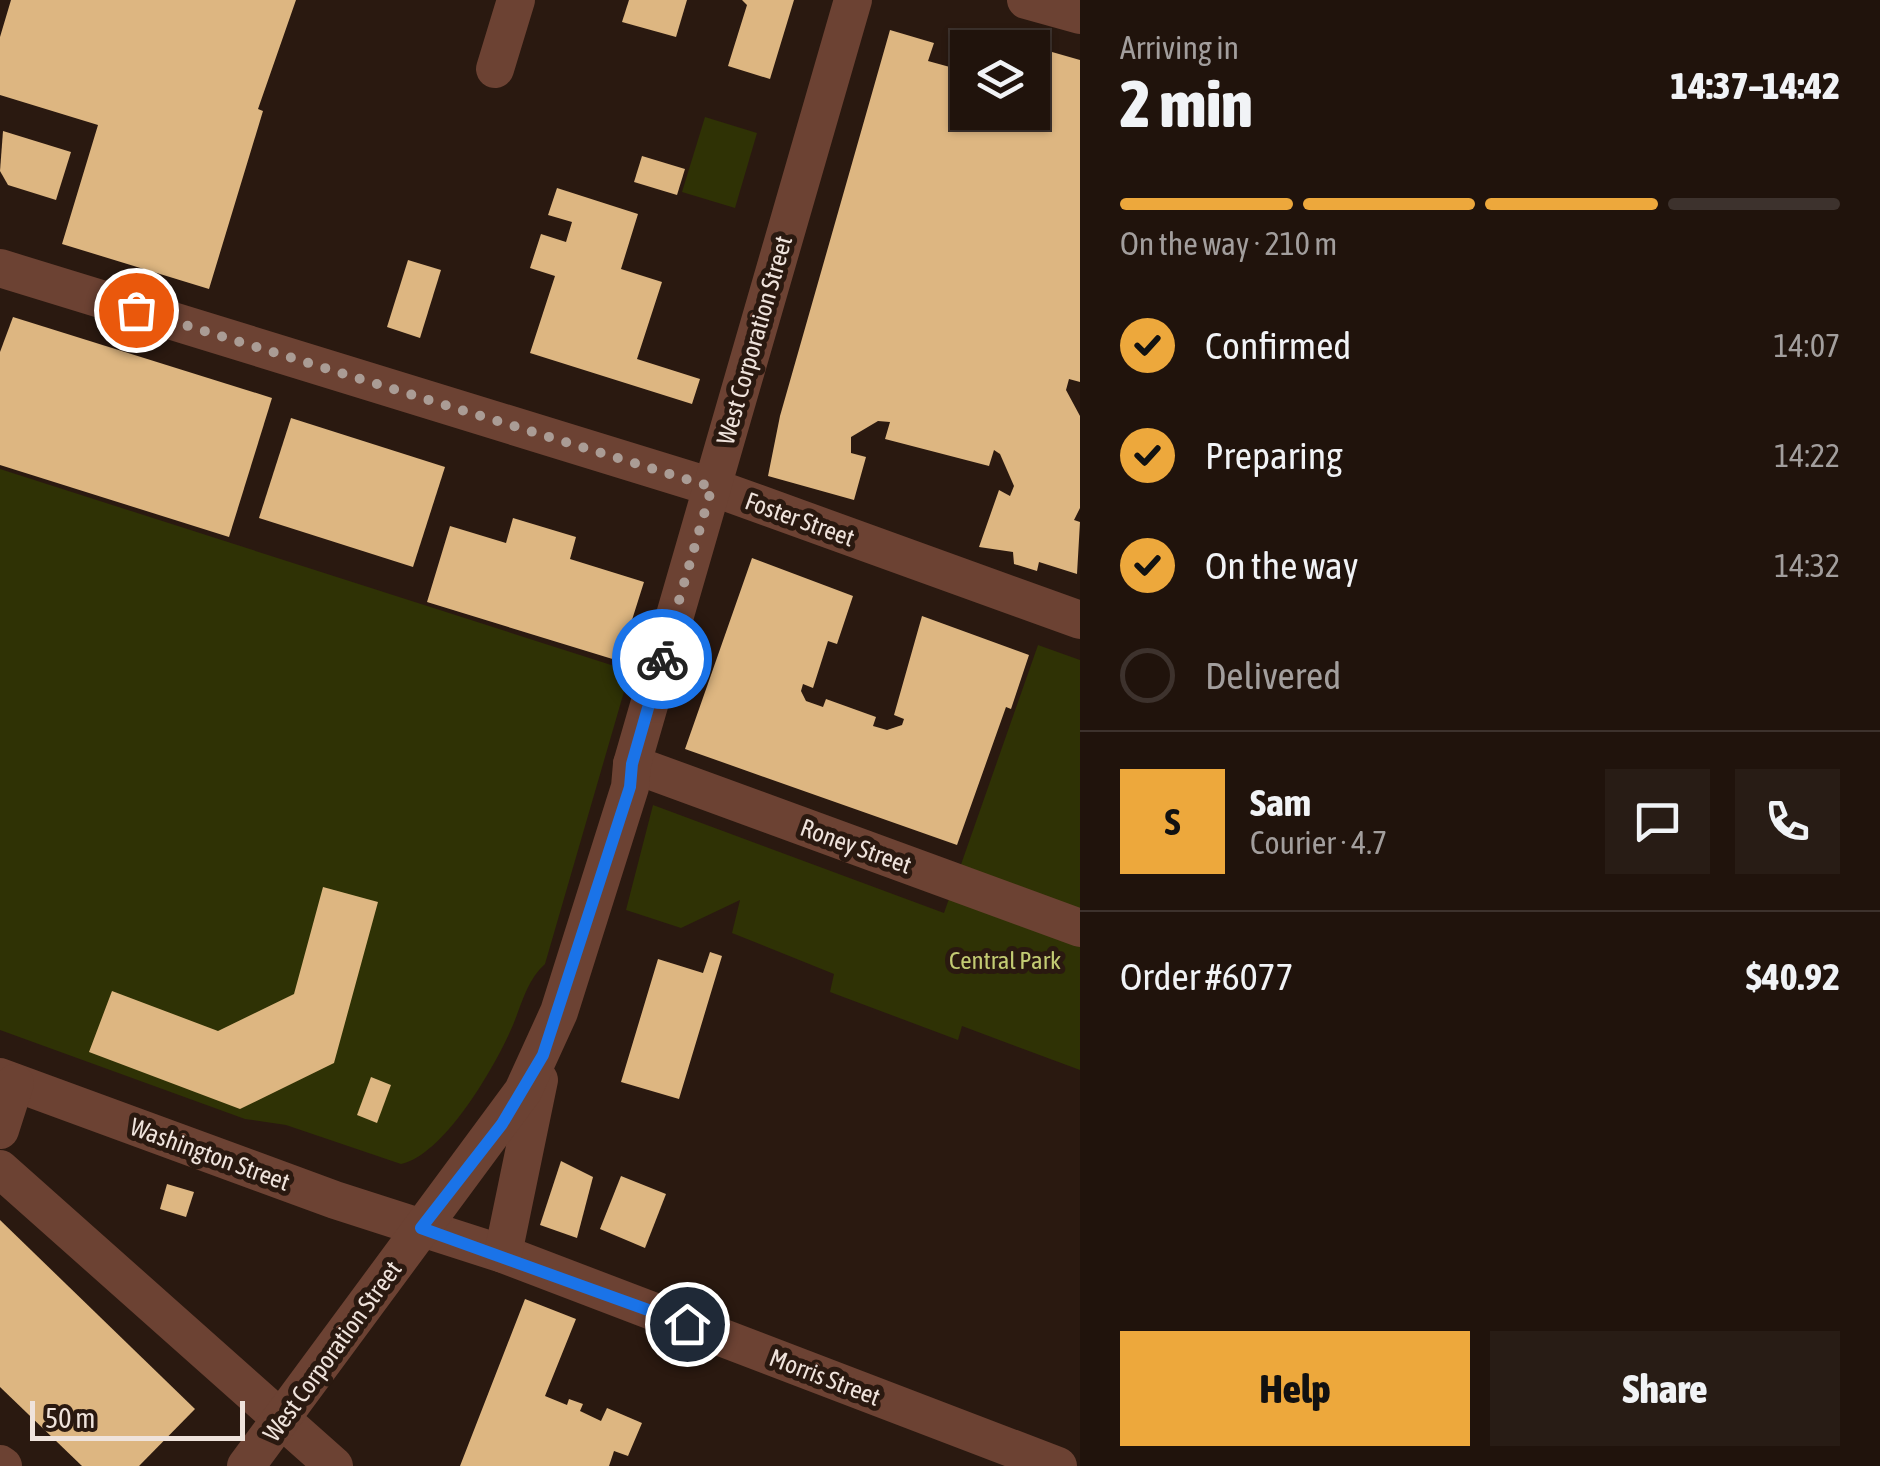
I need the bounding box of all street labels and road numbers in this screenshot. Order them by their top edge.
street label: West Corporation Street [711,232,797,448]
street label: Foster Street [742,486,858,552]
street label: Roney Street [797,813,915,879]
street label: Washington Street [126,1112,294,1196]
street label: West Corporation Street [257,1255,407,1447]
street label: Morris Street [766,1343,884,1411]

